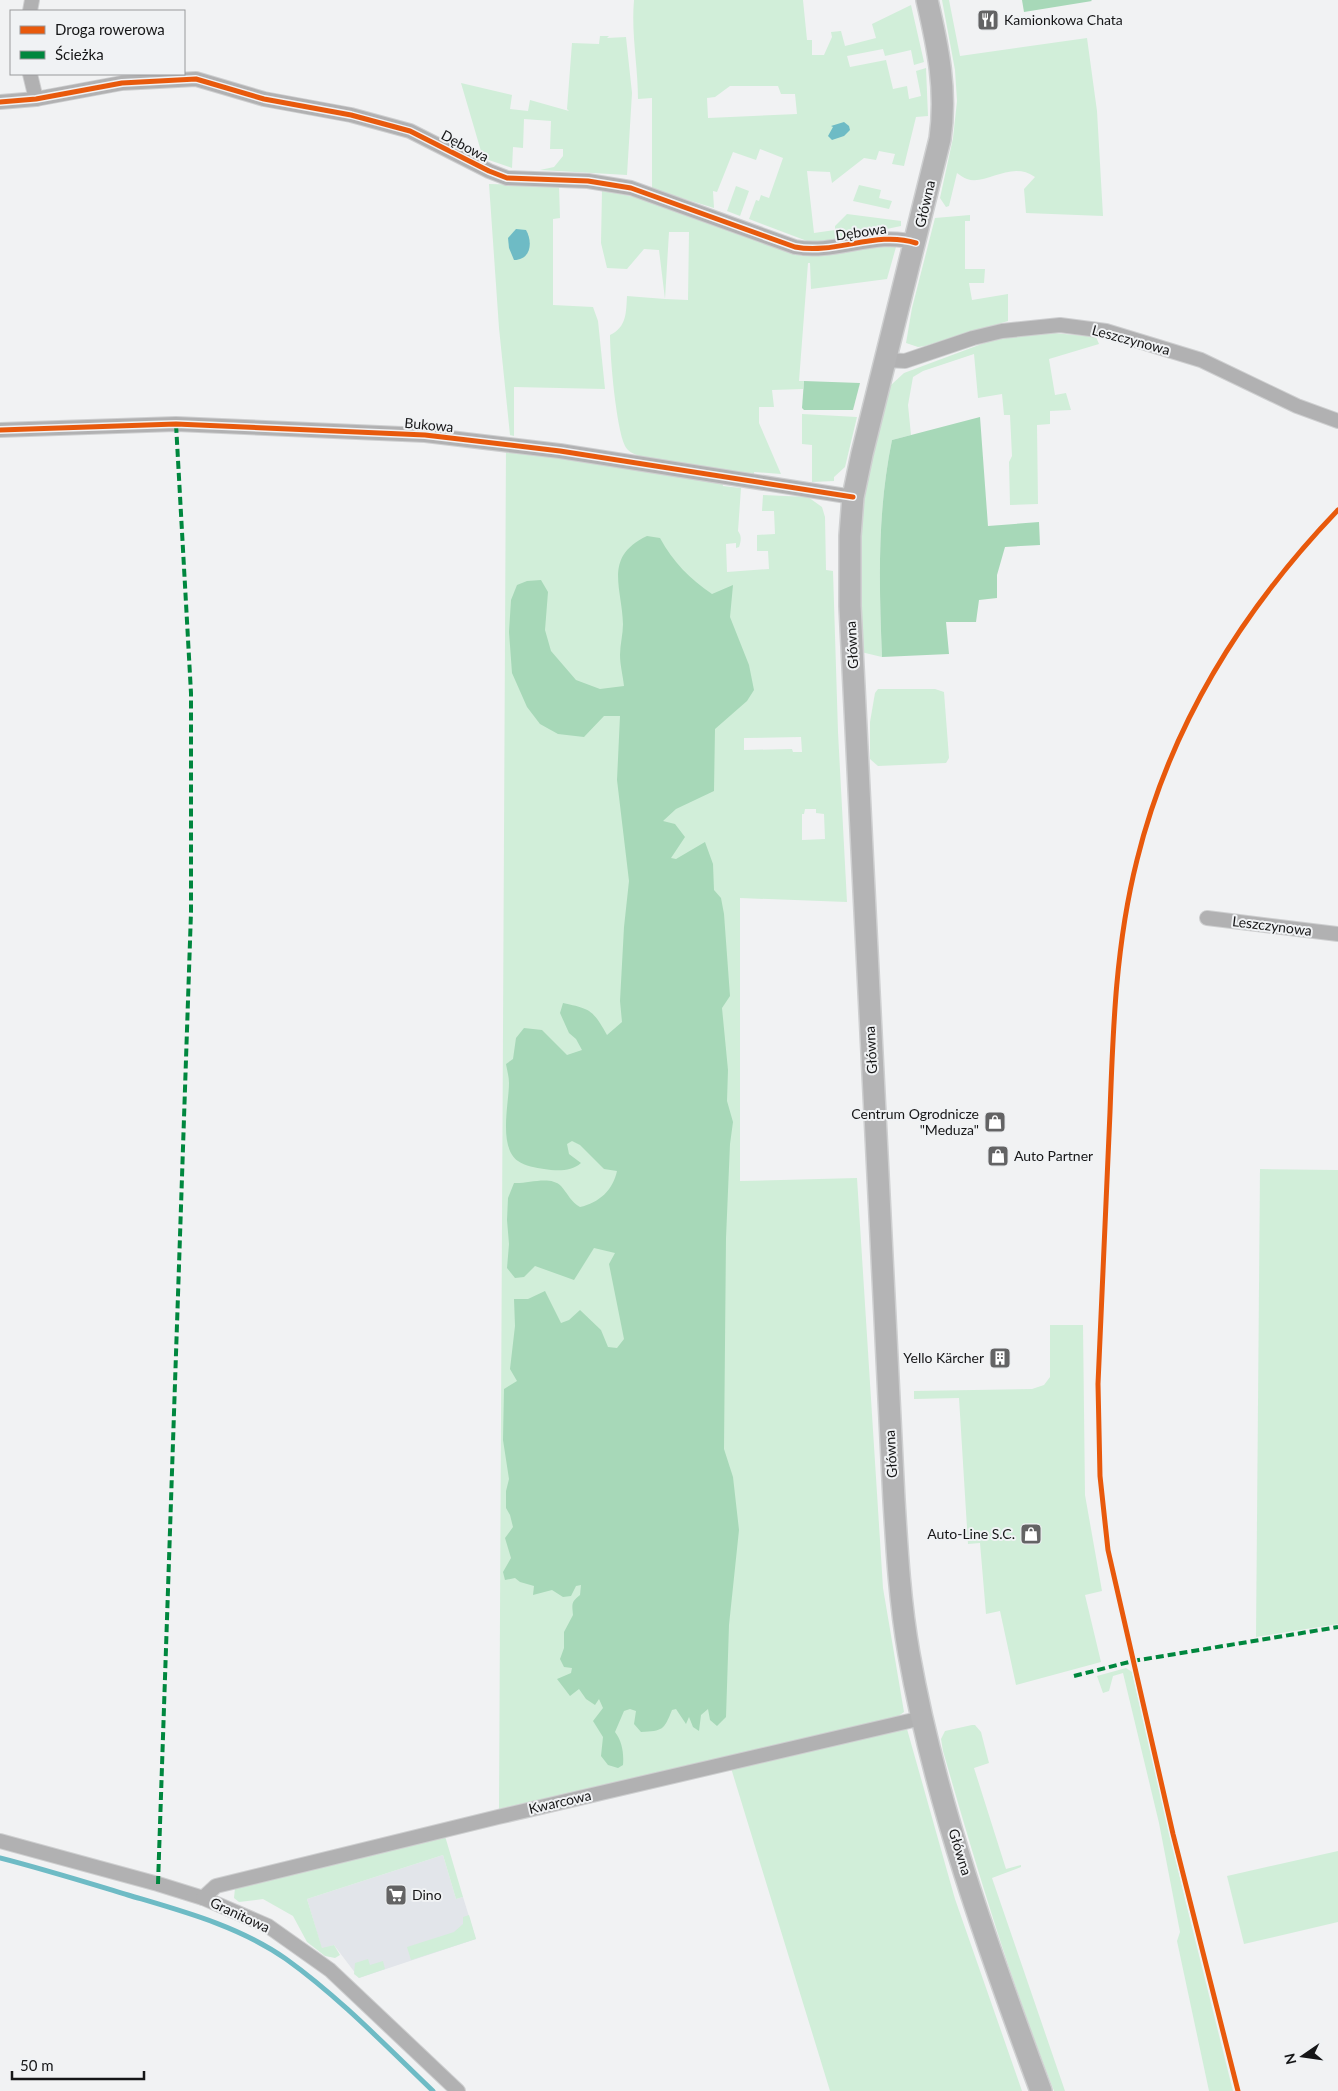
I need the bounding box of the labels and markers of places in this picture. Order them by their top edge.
restaurant icon: Kamionkowa Chata [976,8,1000,32]
place label: Kamionkowa Chata [1004,11,1123,28]
place label: Centrum Ogrodnicze "Meduza" [851,1105,979,1138]
shop icon: Centrum Ogrodnicze "Meduza" [983,1110,1007,1134]
shop icon: Auto Partner [986,1144,1010,1168]
place label: Auto Partner [1014,1147,1093,1164]
building icon: Yello Kärcher [988,1346,1012,1370]
place label: Yello Kärcher [903,1349,984,1366]
shop icon: Auto-Line S.C. [1019,1522,1043,1546]
place label: Auto-Line S.C. [927,1525,1015,1542]
supermarket icon: Dino [384,1883,408,1907]
place label: Dino [412,1886,442,1903]

